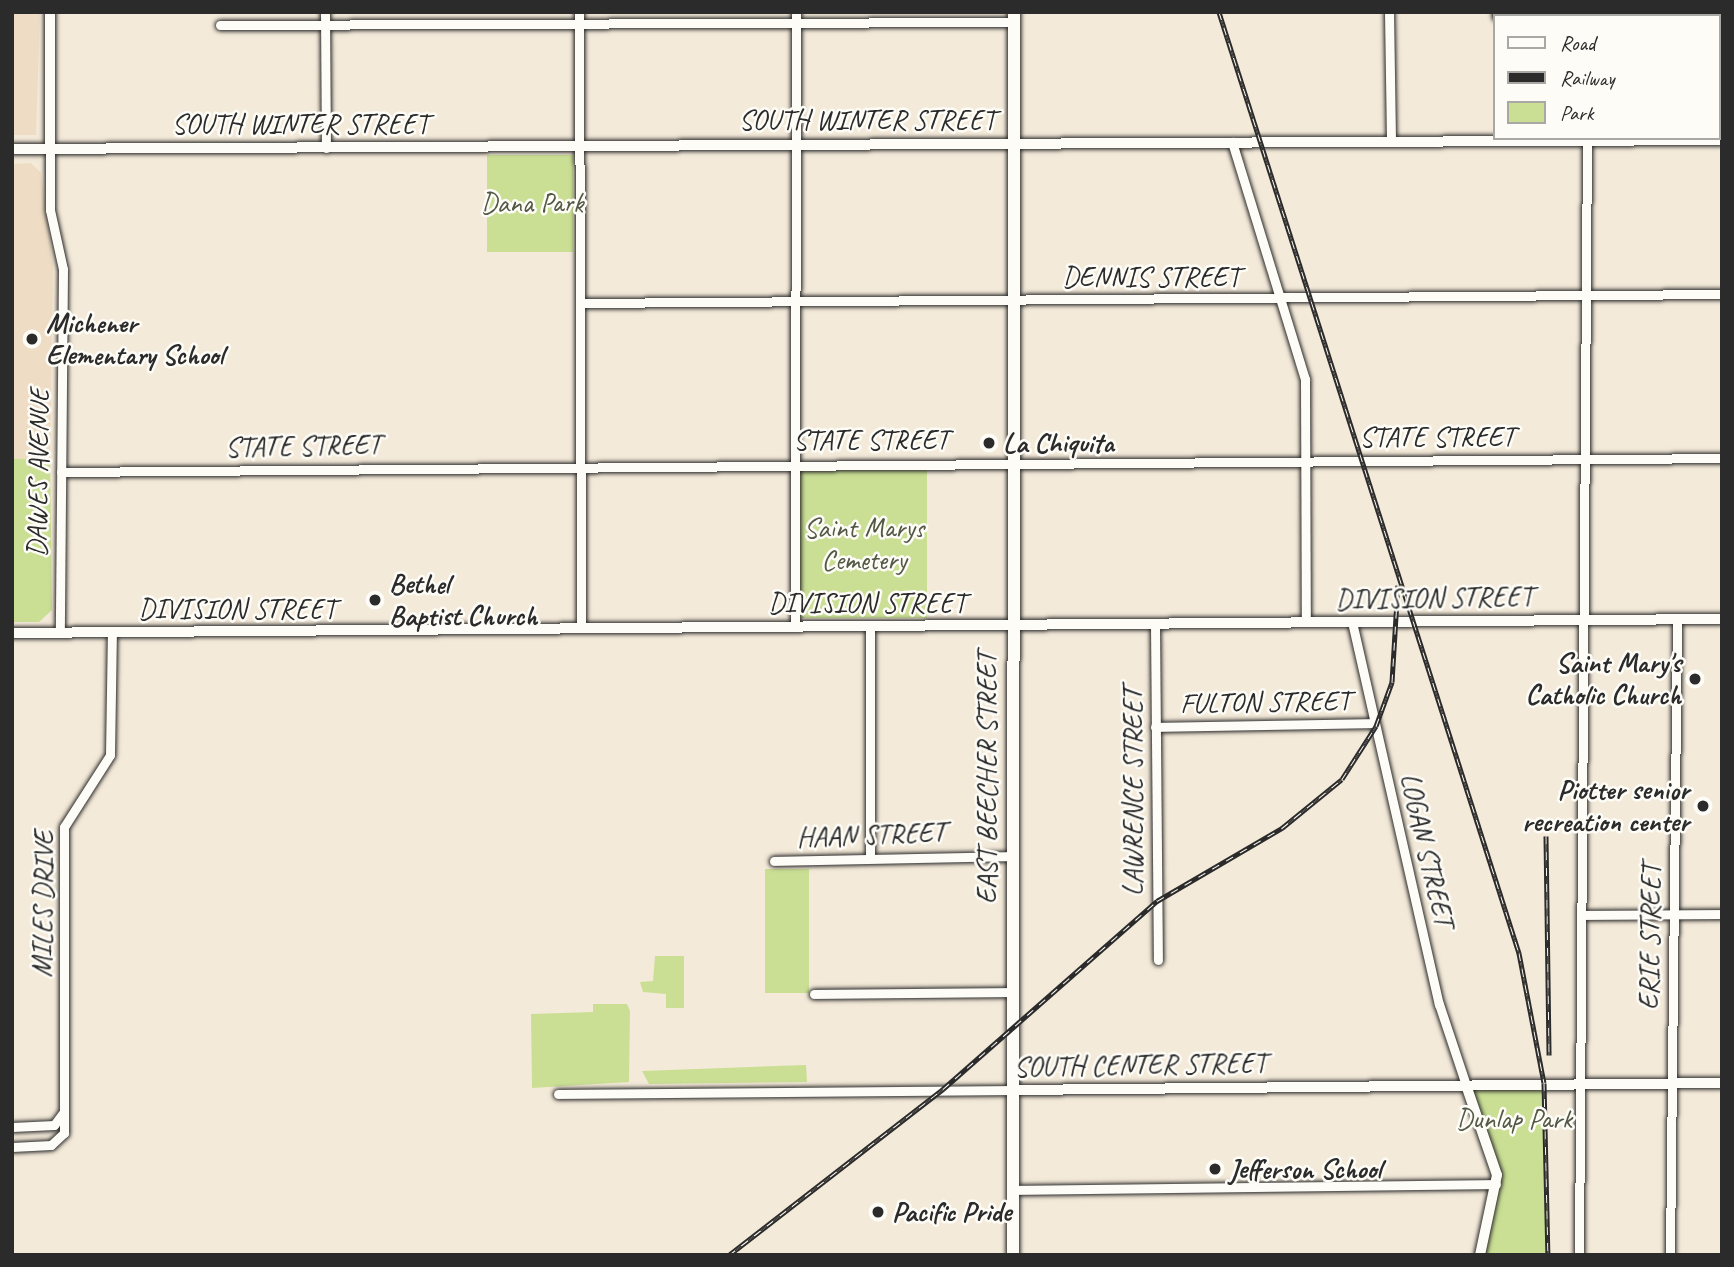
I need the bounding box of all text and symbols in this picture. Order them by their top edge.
legend [1492,14,1720,140]
text: Road [1560,30,1595,56]
text: Railway [1560,65,1614,91]
text: Park [1560,100,1593,126]
street label: SOUTH WINTER STREET [739,103,995,137]
street label: SOUTH WINTER STREET [172,107,428,141]
park label: Dana Park [480,186,584,220]
street label: DENNIS STREET [1063,260,1239,294]
place label: Michener Elementary School [46,306,224,372]
marker: Michener Elementary School [24,331,40,347]
street label: DAWES AVENUE [20,388,56,558]
street label: STATE STREET [1359,420,1515,454]
street label: STATE STREET [793,423,949,457]
place label: La Chiquita [1003,426,1114,460]
street label: STATE STREET [225,428,381,464]
marker: La Chiquita [981,435,997,451]
park label: Saint Marys Cemetery [803,511,925,577]
place label: Bethel Baptist Church [389,567,538,633]
street label: DIVISION STREET [1335,579,1533,617]
street label: DIVISION STREET [768,586,966,620]
street label: DIVISION STREET [138,592,336,626]
marker: Bethel Baptist Church [367,592,383,608]
place label: Saint Mary's Catholic Church [1524,646,1681,712]
street label: EAST BEECHER STREET [970,651,1004,905]
marker: Saint Mary's Catholic Church [1687,671,1703,687]
street label: FULTON STREET [1180,684,1350,720]
street label: LAWRENCE STREET [1116,688,1150,896]
street label: LOGAN STREET [1393,770,1461,930]
place label: Piotter senior recreation center [1523,773,1689,839]
marker: Piotter senior recreation center [1695,798,1711,814]
street label: HAAN STREET [796,816,946,854]
street label: MILES DRIVE [25,830,61,978]
street label: ERIE STREET [1632,864,1668,1010]
street label: SOUTH CENTER STREET [1013,1046,1267,1084]
park label: Dunlap Park [1456,1102,1572,1136]
place label: Jefferson School [1229,1152,1382,1186]
marker: Jefferson School [1207,1161,1223,1177]
place label: Pacific Pride [892,1195,1011,1229]
marker: Pacific Pride [870,1204,886,1220]

